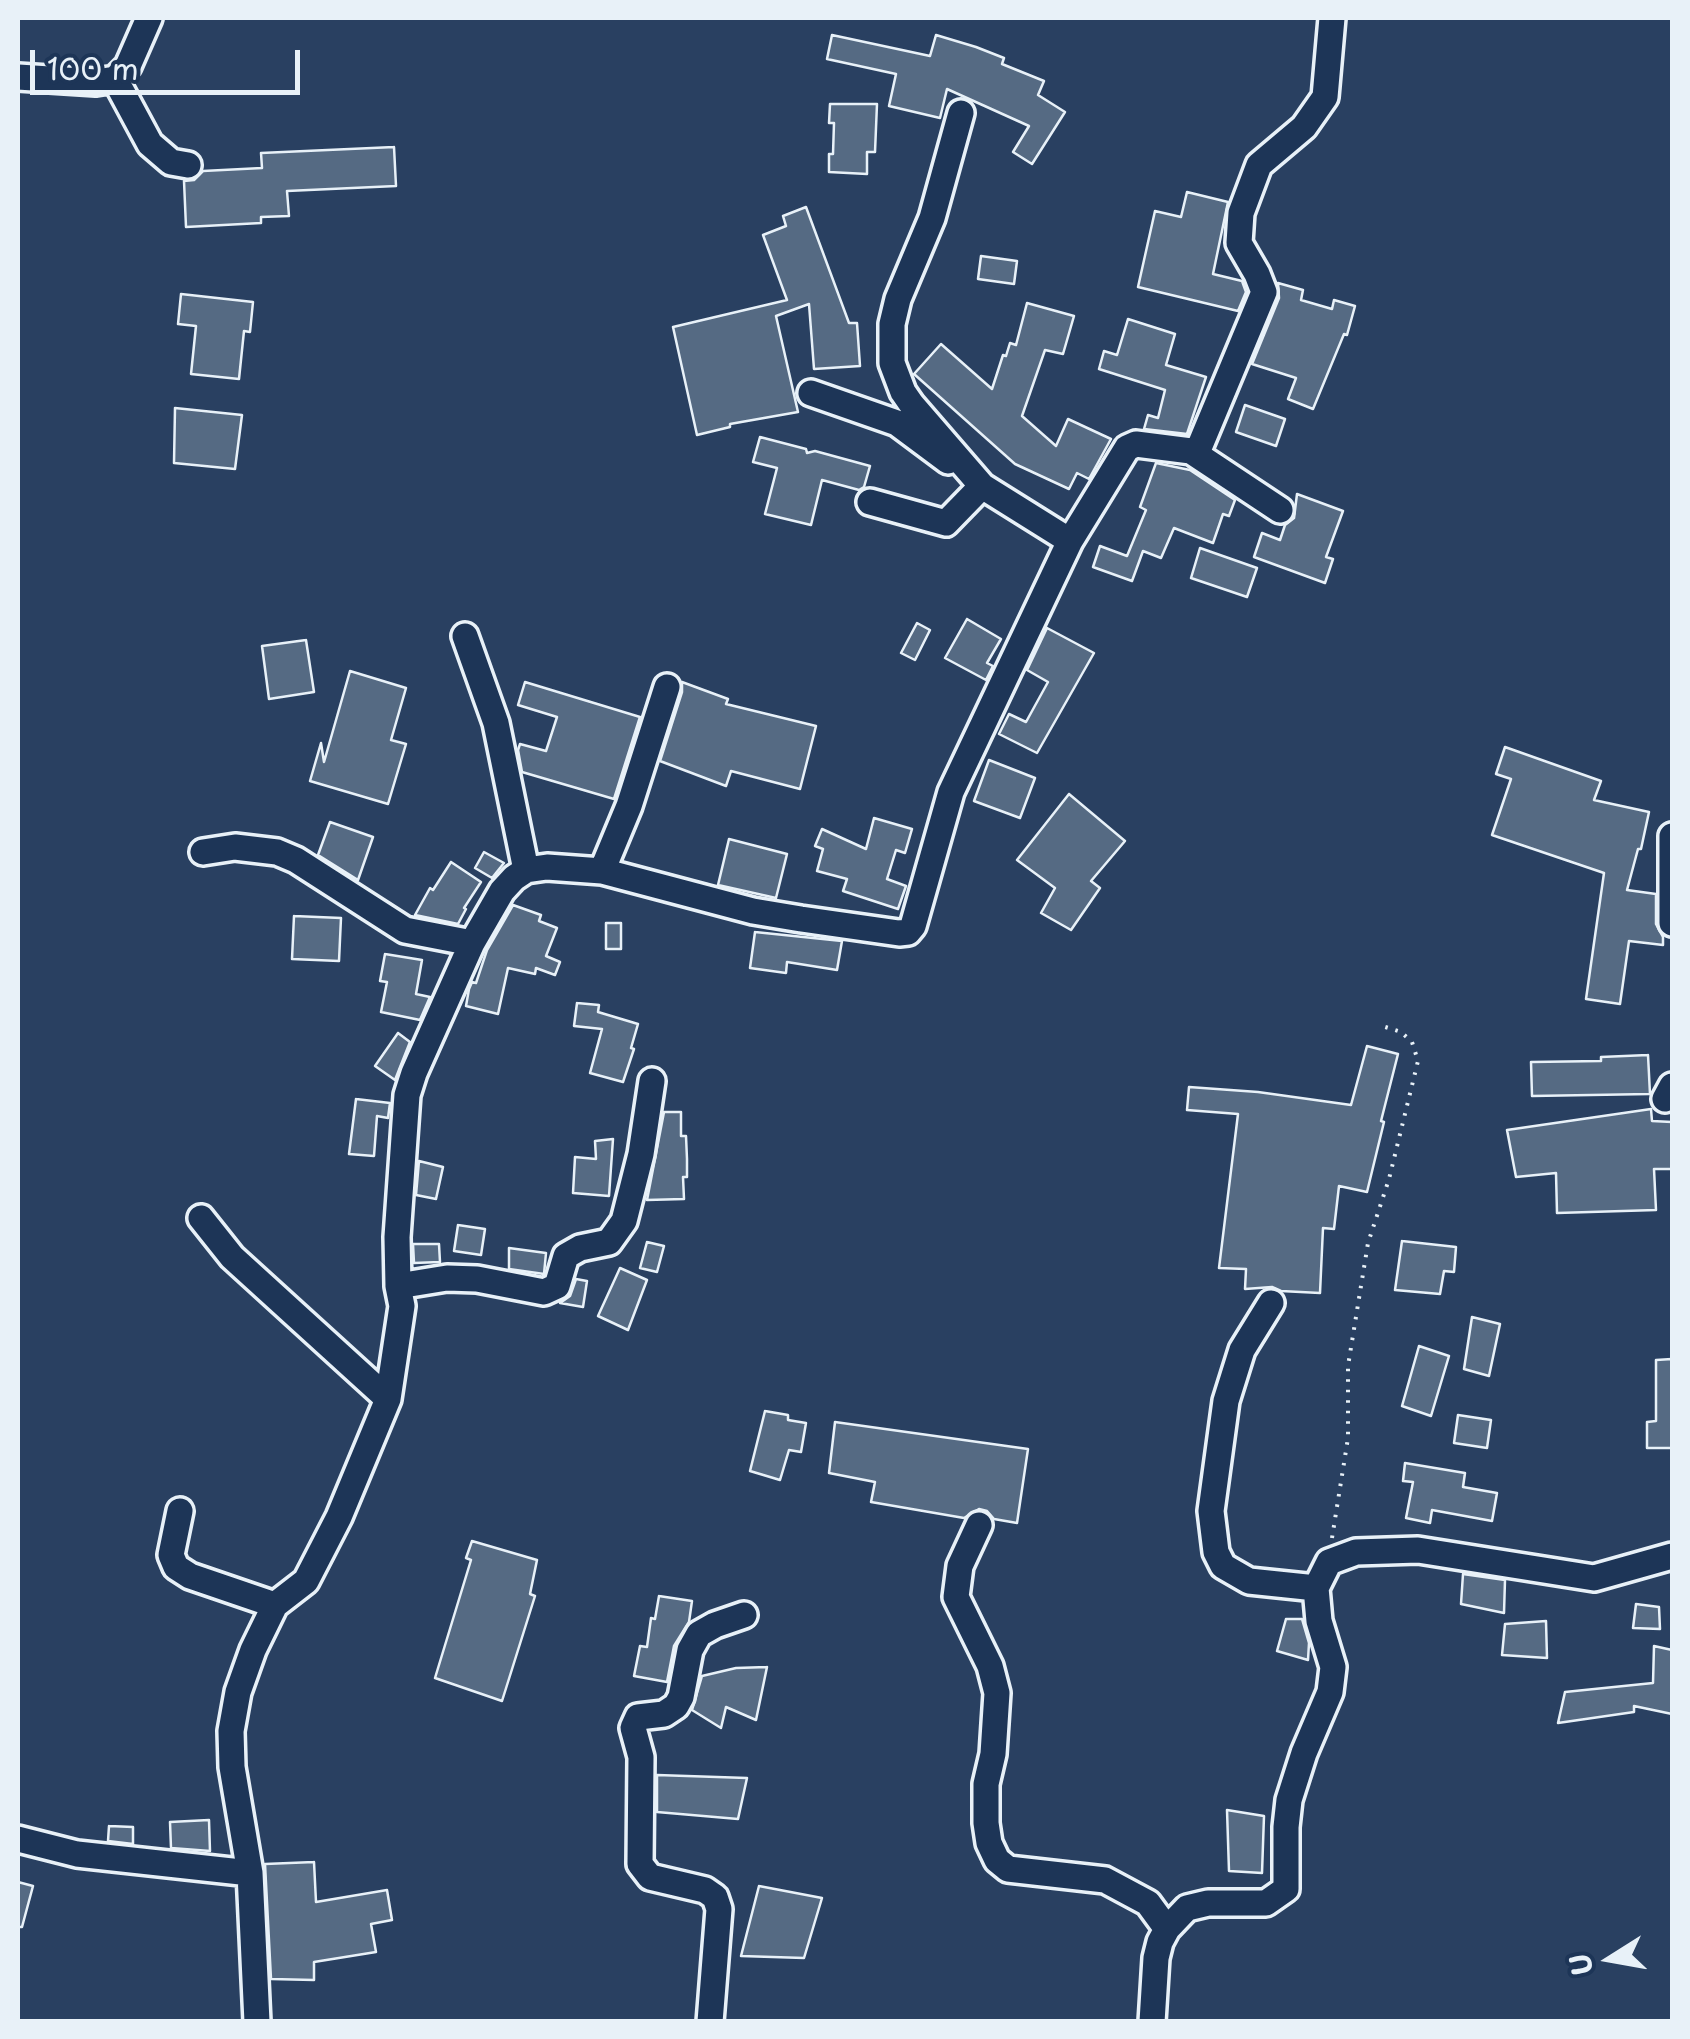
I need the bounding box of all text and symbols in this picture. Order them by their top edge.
scale bar [35,30,305,92]
text: 100 m [47,45,139,90]
north arrow [1560,1909,1660,2009]
text: U [1557,1950,1603,1979]

